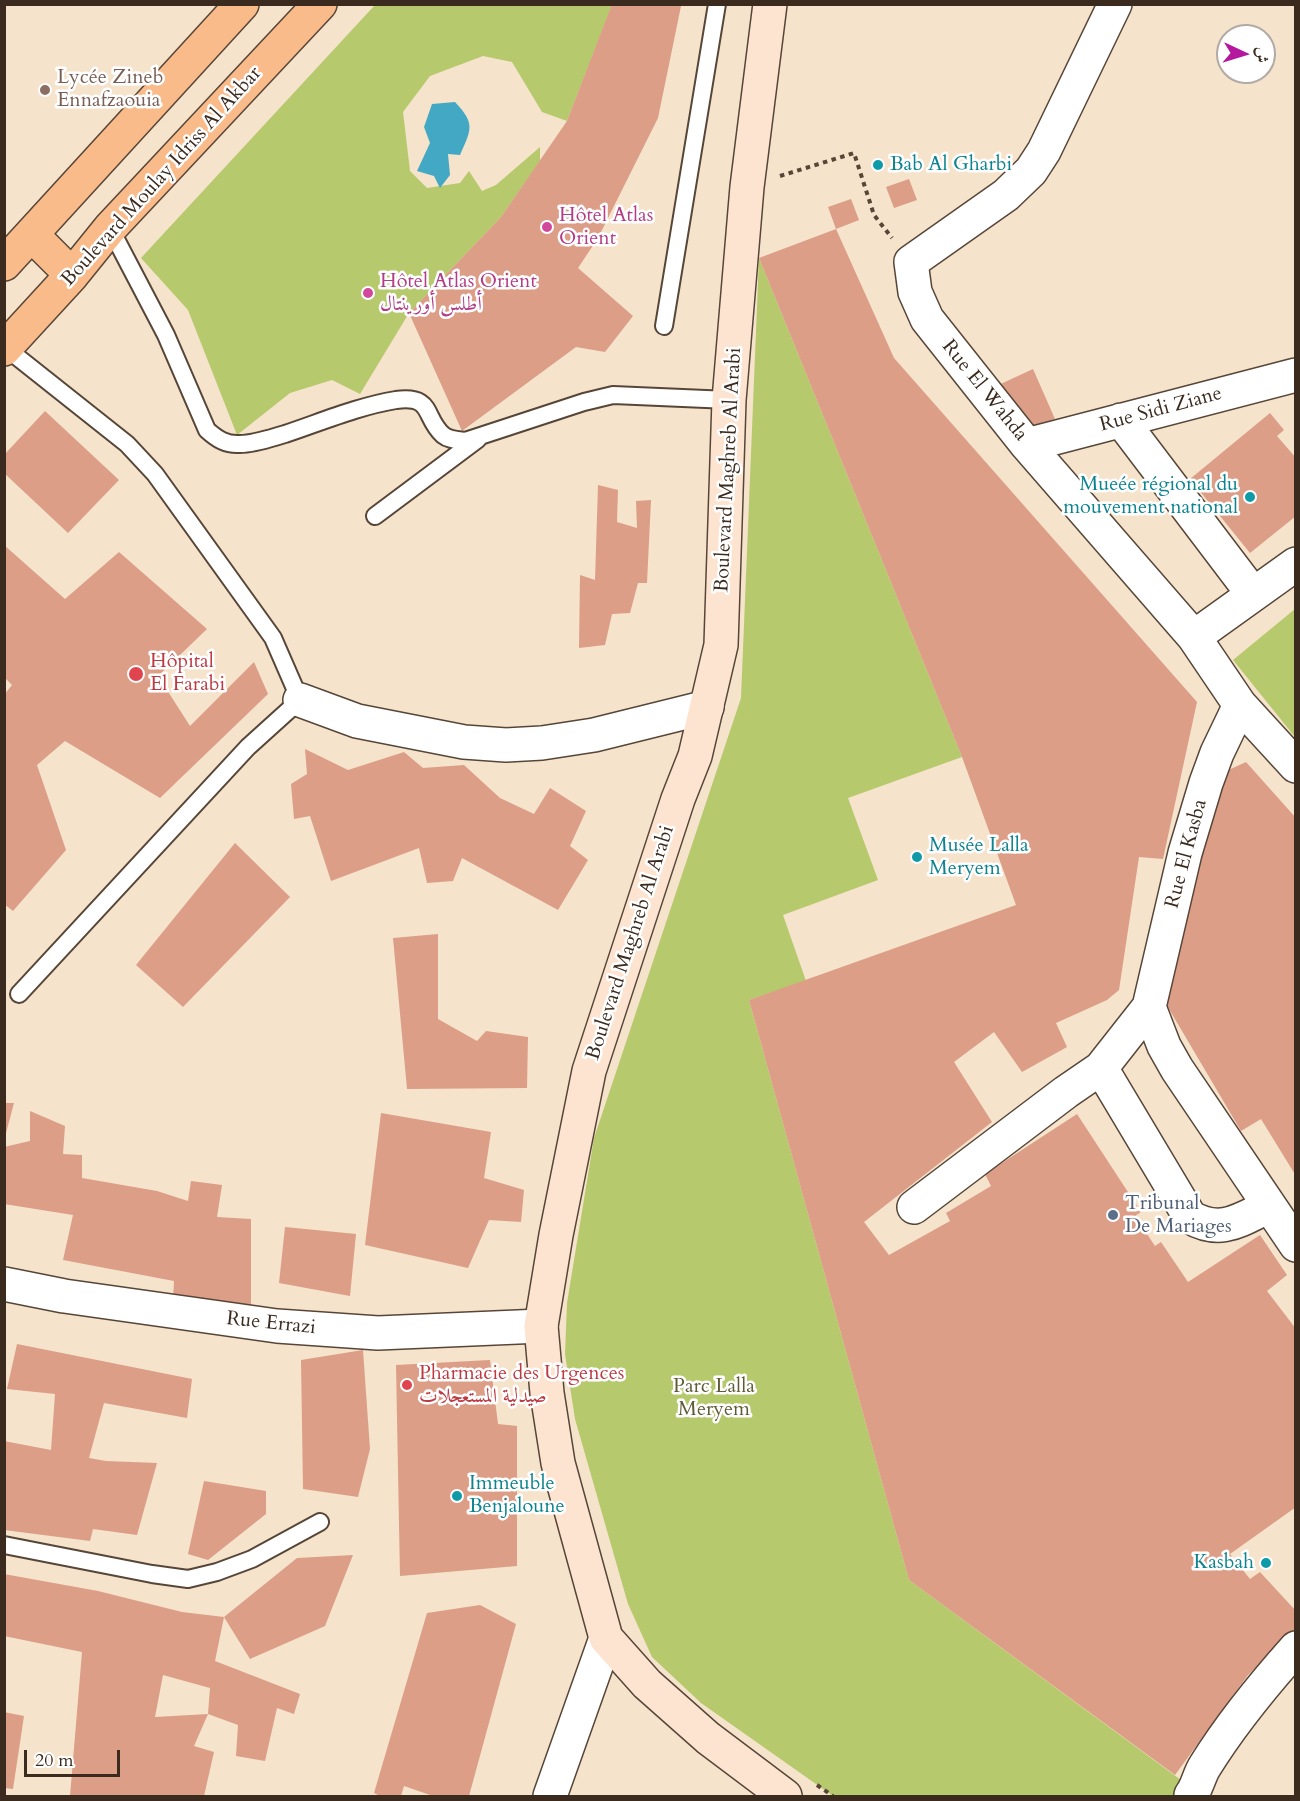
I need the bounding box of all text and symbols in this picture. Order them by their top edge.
north arrow [1216,24,1276,84]
text: ش [1250,46,1273,64]
street label: Boulevard Moulay Idriss Al Akbar [57,62,267,292]
place label: Lycée Zineb Ennafzaouia [57,66,163,113]
marker: Lycée Zineb Ennafzaouia [38,83,52,97]
place label: Bab Al Gharbi [890,153,1012,177]
marker: Bab Al Gharbi [871,158,885,172]
place label: Hôtel Atlas Orient [559,204,653,251]
marker: Hôtel Atlas Orient [540,220,554,234]
place label: Hôtel Atlas Orient أطلس أورينتال [380,270,537,317]
marker: Hôtel Atlas Orient أطلس أورينتال [361,286,375,300]
street label: Rue El Wahda [936,336,1032,446]
street label: Boulevard Maghreb Al Arabi [711,347,747,593]
street label: Rue Sidi Ziane [1097,382,1225,438]
place label: Mueée régional du mouvement national [1063,473,1238,520]
marker: Mueée régional du mouvement national [1243,490,1257,504]
place label: Hôpital El Farabi [150,650,225,697]
marker: Hôpital El Farabi [127,665,145,683]
street label: Rue El Kasba [1161,797,1213,911]
street label: Boulevard Maghreb Al Arabi [582,823,680,1063]
place label: Musée Lalla Meryem [929,834,1029,881]
marker: Musée Lalla Meryem [910,850,924,864]
place label: Tribunal De Mariages [1125,1192,1232,1239]
marker: Tribunal De Mariages [1106,1208,1120,1222]
street label: Rue Errazi [225,1307,317,1341]
place label: Pharmacie des Urgences صيدلية المستعجلات [419,1362,624,1409]
park label: Parc Lalla Meryem [673,1375,755,1422]
marker: Pharmacie des Urgences صيدلية المستعجلات [400,1378,414,1392]
place label: Immeuble Benjaloune [469,1472,565,1519]
marker: Immeuble Benjaloune [450,1489,464,1503]
place label: Kasbah [1193,1551,1254,1575]
marker: Kasbah [1259,1556,1273,1570]
scale bar [27,1738,123,1776]
text: 20 m [35,1748,74,1773]

